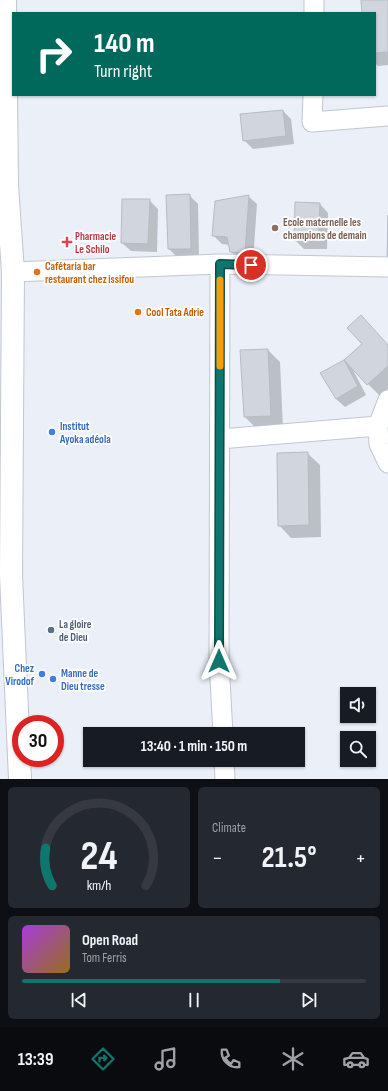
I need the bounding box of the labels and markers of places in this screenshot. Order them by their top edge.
place label: Ecole maternelle les champions de demain [283,216,367,242]
marker: Ecole maternelle les champions de demain [270,223,280,233]
place label: Pharmacie Le Schilo [75,230,116,256]
marker: Pharmacie Le Schilo [62,237,72,247]
pin [234,248,268,282]
place label: Cafétaria bar restaurant chez issifou [45,260,134,286]
marker: Cafétaria bar restaurant chez issifou [32,267,42,277]
place label: Cool Tata Adrie [146,306,204,319]
marker: Cool Tata Adrie [133,307,143,317]
place label: Institut Ayoka adéola [59,420,111,446]
marker: Institut Ayoka adéola [47,427,57,437]
place label: La gloire de Dieu [59,618,92,644]
marker: La gloire de Dieu [46,625,56,635]
place label: Chez Virodof [5,662,35,688]
place label: Manne de Dieu tresse [61,667,105,693]
marker: Chez Virodof [37,669,47,679]
marker: Manne de Dieu tresse [48,674,58,684]

